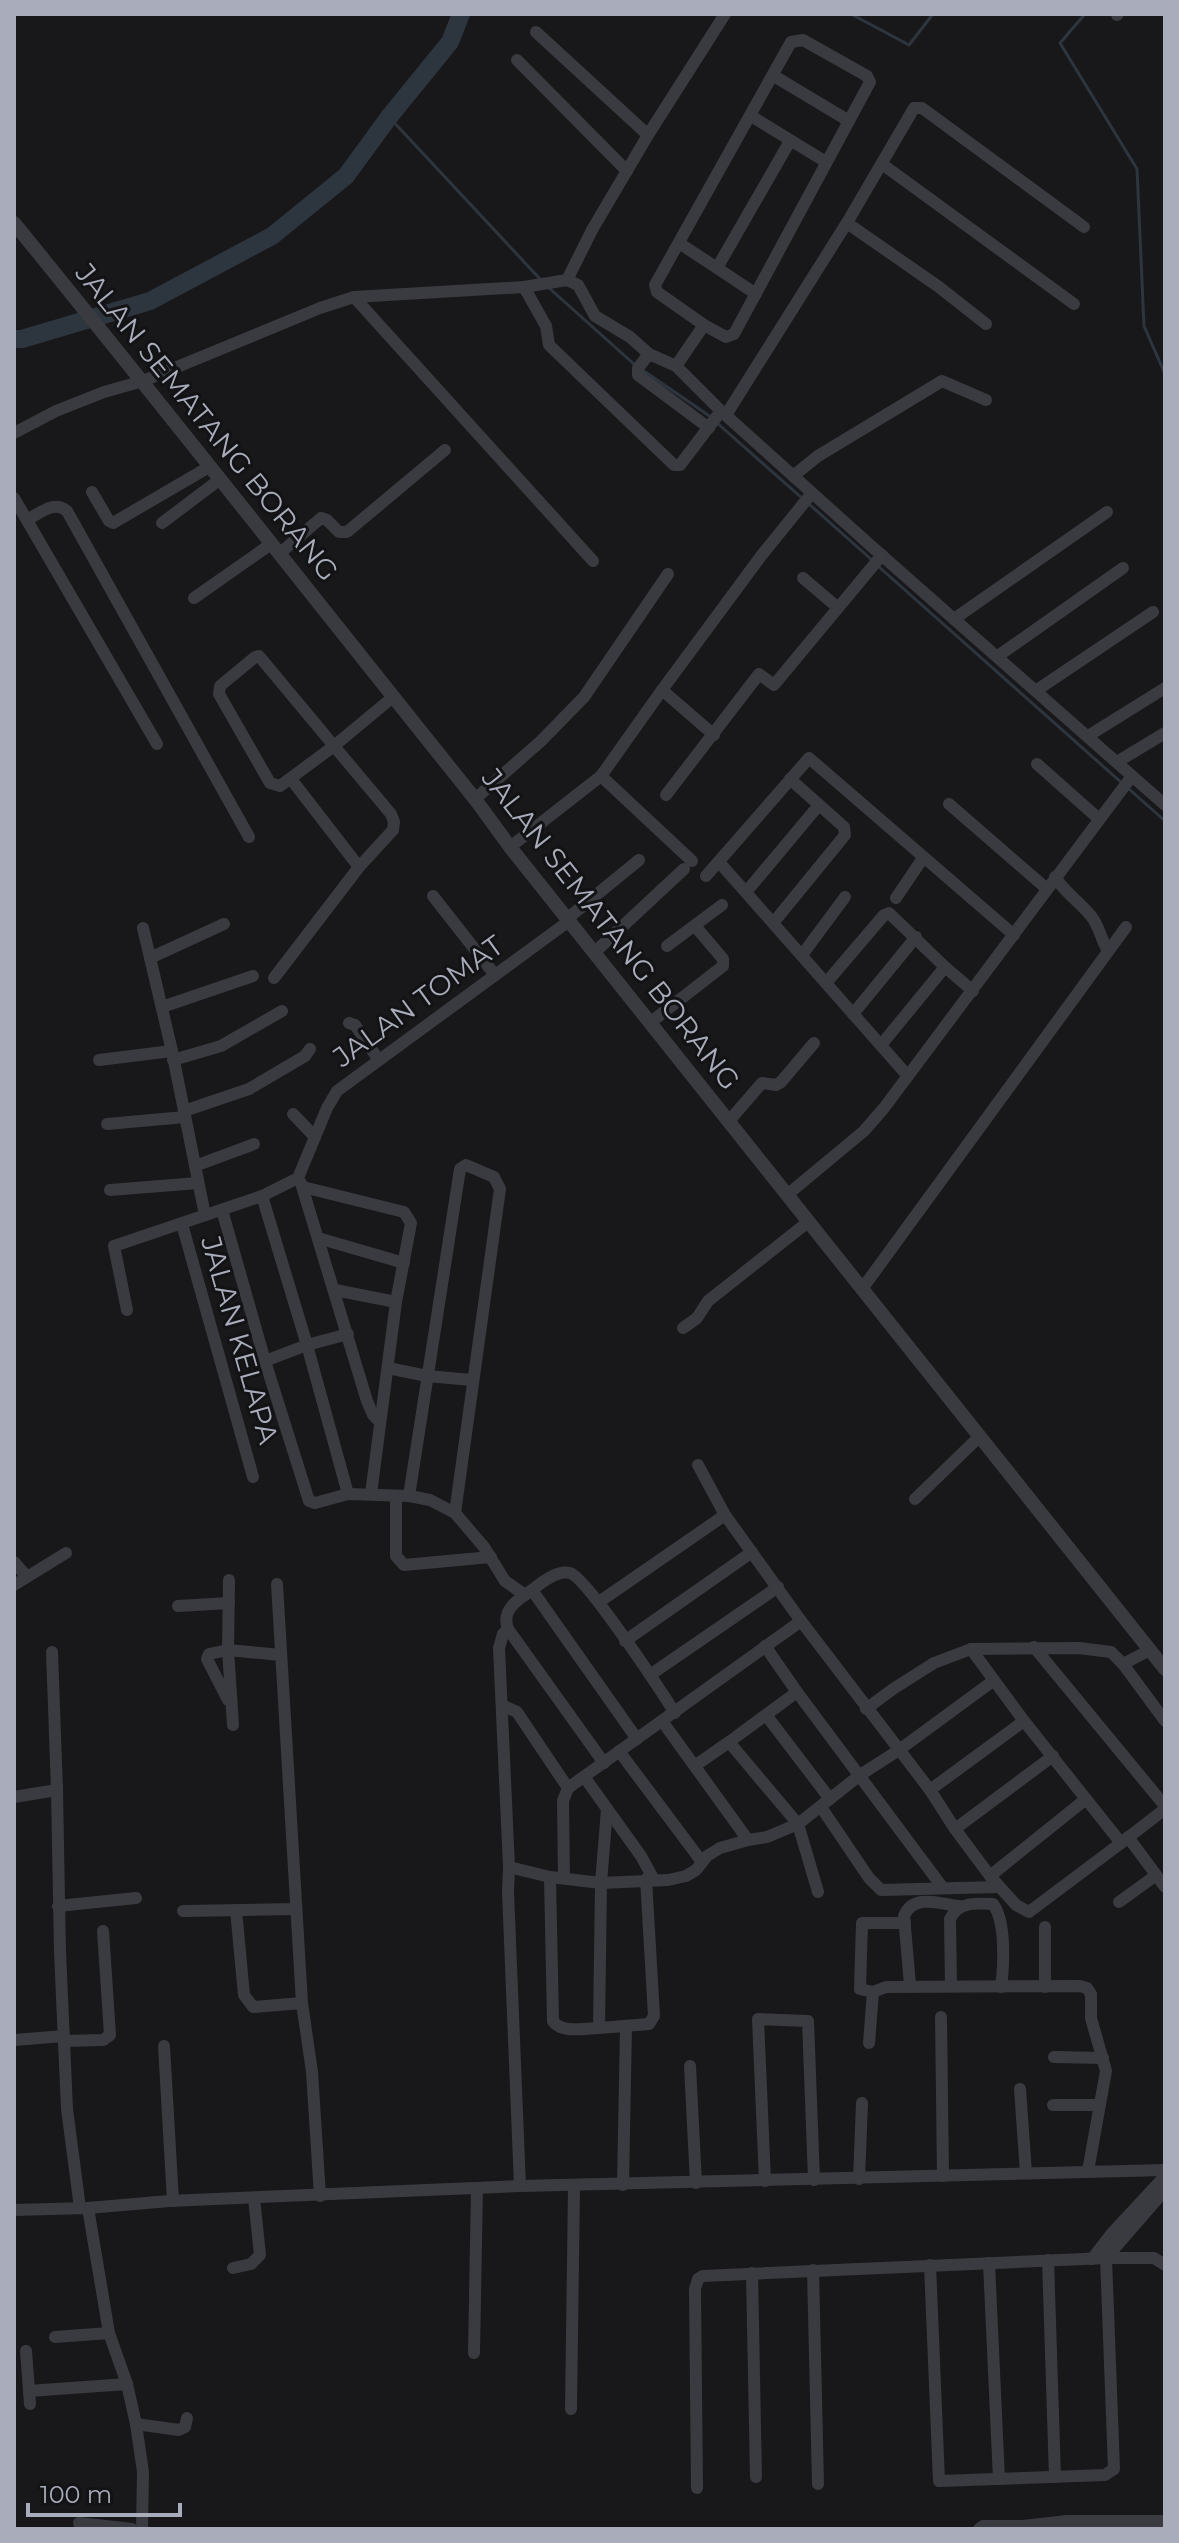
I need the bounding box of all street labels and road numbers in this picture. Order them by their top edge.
street label: JALAN SEMATANG BORANG [68,256,346,588]
street label: JALAN SEMATANG BORANG [474,761,747,1096]
street label: JALAN TOMAT [326,928,510,1075]
street label: JALAN KELAPA [194,1231,286,1449]

